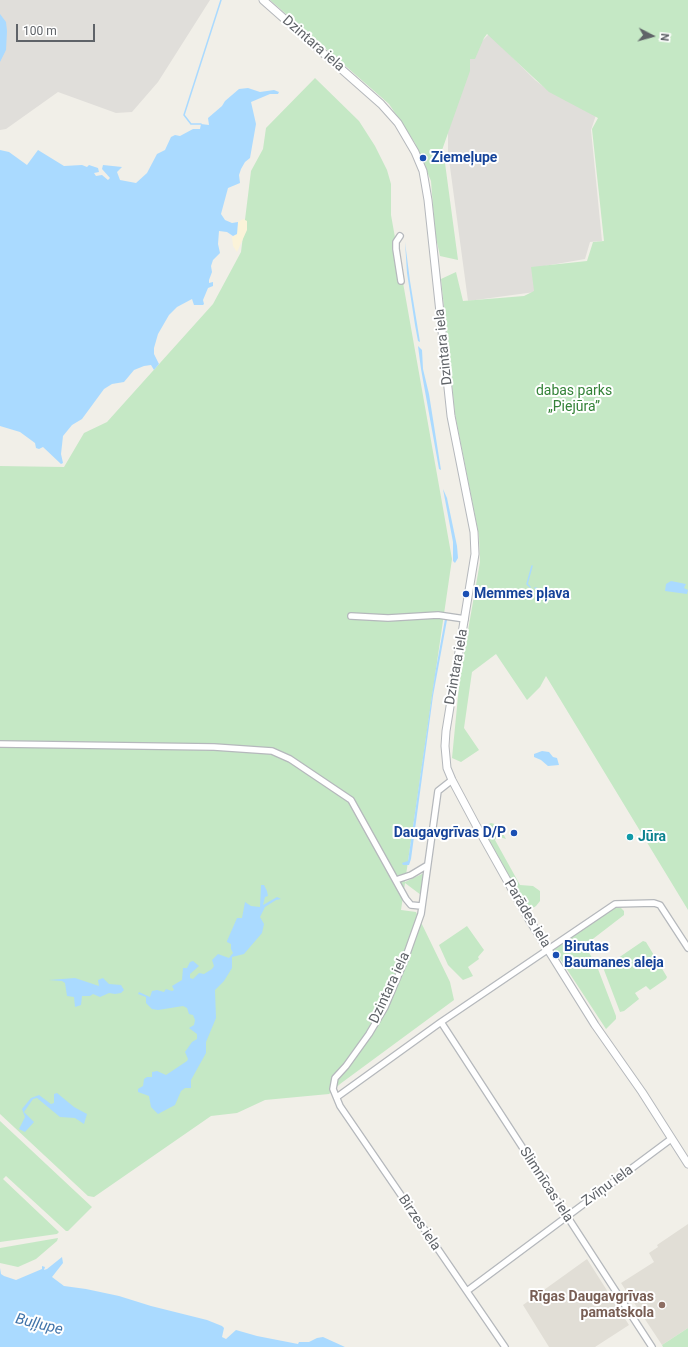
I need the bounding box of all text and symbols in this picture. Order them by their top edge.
street label: Dzintara iela [278,12,348,76]
scale bar [18,16,97,42]
north arrow [632,16,672,56]
text: 100 m [23,24,57,38]
text: N [658,33,671,42]
place label: Ziemeļupe [431,150,497,166]
marker: Ziemeļupe [418,153,428,163]
street label: Dzintara iela [432,308,456,386]
park label: dabas parks „Piejūra” [536,383,612,416]
place label: Memmes pļava [474,586,570,602]
marker: Memmes pļava [461,589,471,599]
street label: Dzintara iela [442,628,472,706]
place label: Daugavgrīvas D/P [394,825,506,841]
marker: Daugavgrīvas D/P [509,828,519,838]
place label: Jūra [638,829,666,845]
marker: Jūra [625,832,635,842]
street label: Parādes iela [500,877,554,951]
place label: Birutas Baumanes aleja [564,939,664,972]
street label: Dzintara iela [366,950,414,1026]
marker: Birutas Baumanes aleja [551,950,561,960]
street label: Slimnīcas iela [516,1144,576,1226]
street label: Zvīņu iela [579,1162,637,1210]
street label: Birzes iela [394,1192,444,1254]
place label: Rīgas Daugavgrīvas pamatskola [530,1289,654,1322]
marker: Rīgas Daugavgrīvas pamatskola [657,1300,667,1310]
water label: Buļļupe [14,1310,64,1340]

